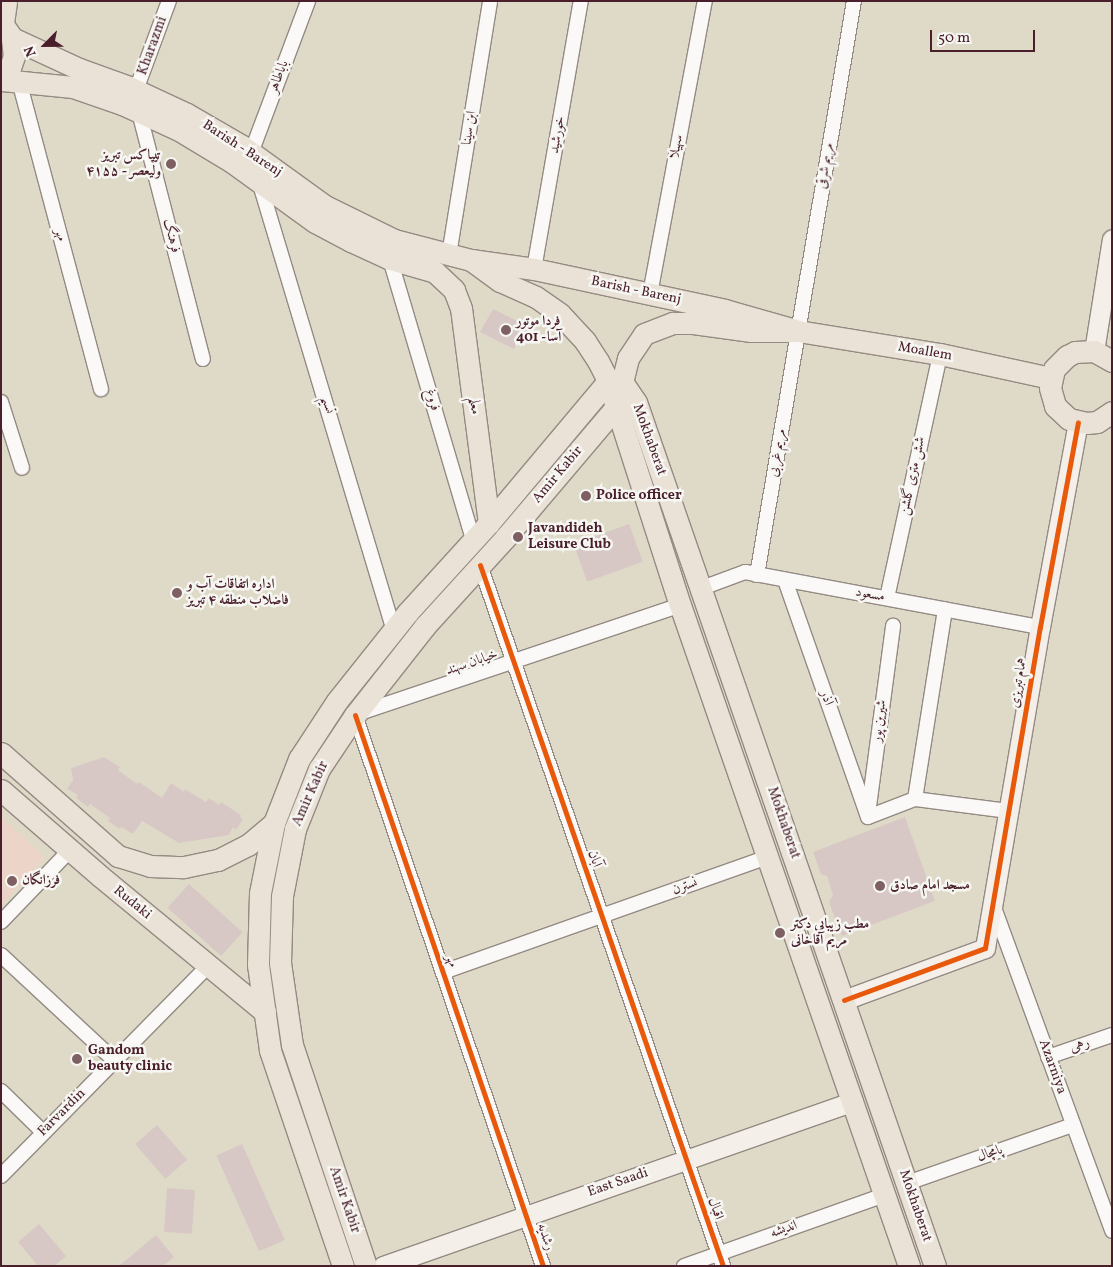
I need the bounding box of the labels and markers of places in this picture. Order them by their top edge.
place label: تیپاکس تبریز ولیعصر - ۴۱۵۵ [85,148,161,180]
marker: تیپاکس تبریز ولیعصر - ۴۱۵۵ [165,158,177,170]
place label: فردا موتور 401 -آسا [516,314,561,347]
marker: فردا موتور 401 -آسا [500,324,512,336]
place label: Police officer [596,488,682,504]
marker: Police officer [580,490,592,502]
place label: Javandideh Leisure Club [528,521,611,554]
marker: Javandideh Leisure Club [512,531,524,543]
place label: اداره اتفاقات آب و فاضلاب منطقه ۴ تبریز [187,577,289,610]
marker: اداره اتفاقات آب و فاضلاب منطقه ۴ تبریز [171,587,183,599]
place label: فرزانگان [22,873,60,889]
marker: فرزانگان [6,875,18,887]
place label: مسجد امام صادق [890,878,970,894]
marker: مسجد امام صادق [874,880,886,892]
place label: مطب زیبایی دکتر مریم آقاخانی [791,917,869,950]
marker: مطب زیبایی دکتر مریم آقاخانی [773,926,787,940]
place label: Gandom beauty clinic [88,1043,172,1076]
marker: Gandom beauty clinic [70,1052,84,1066]

